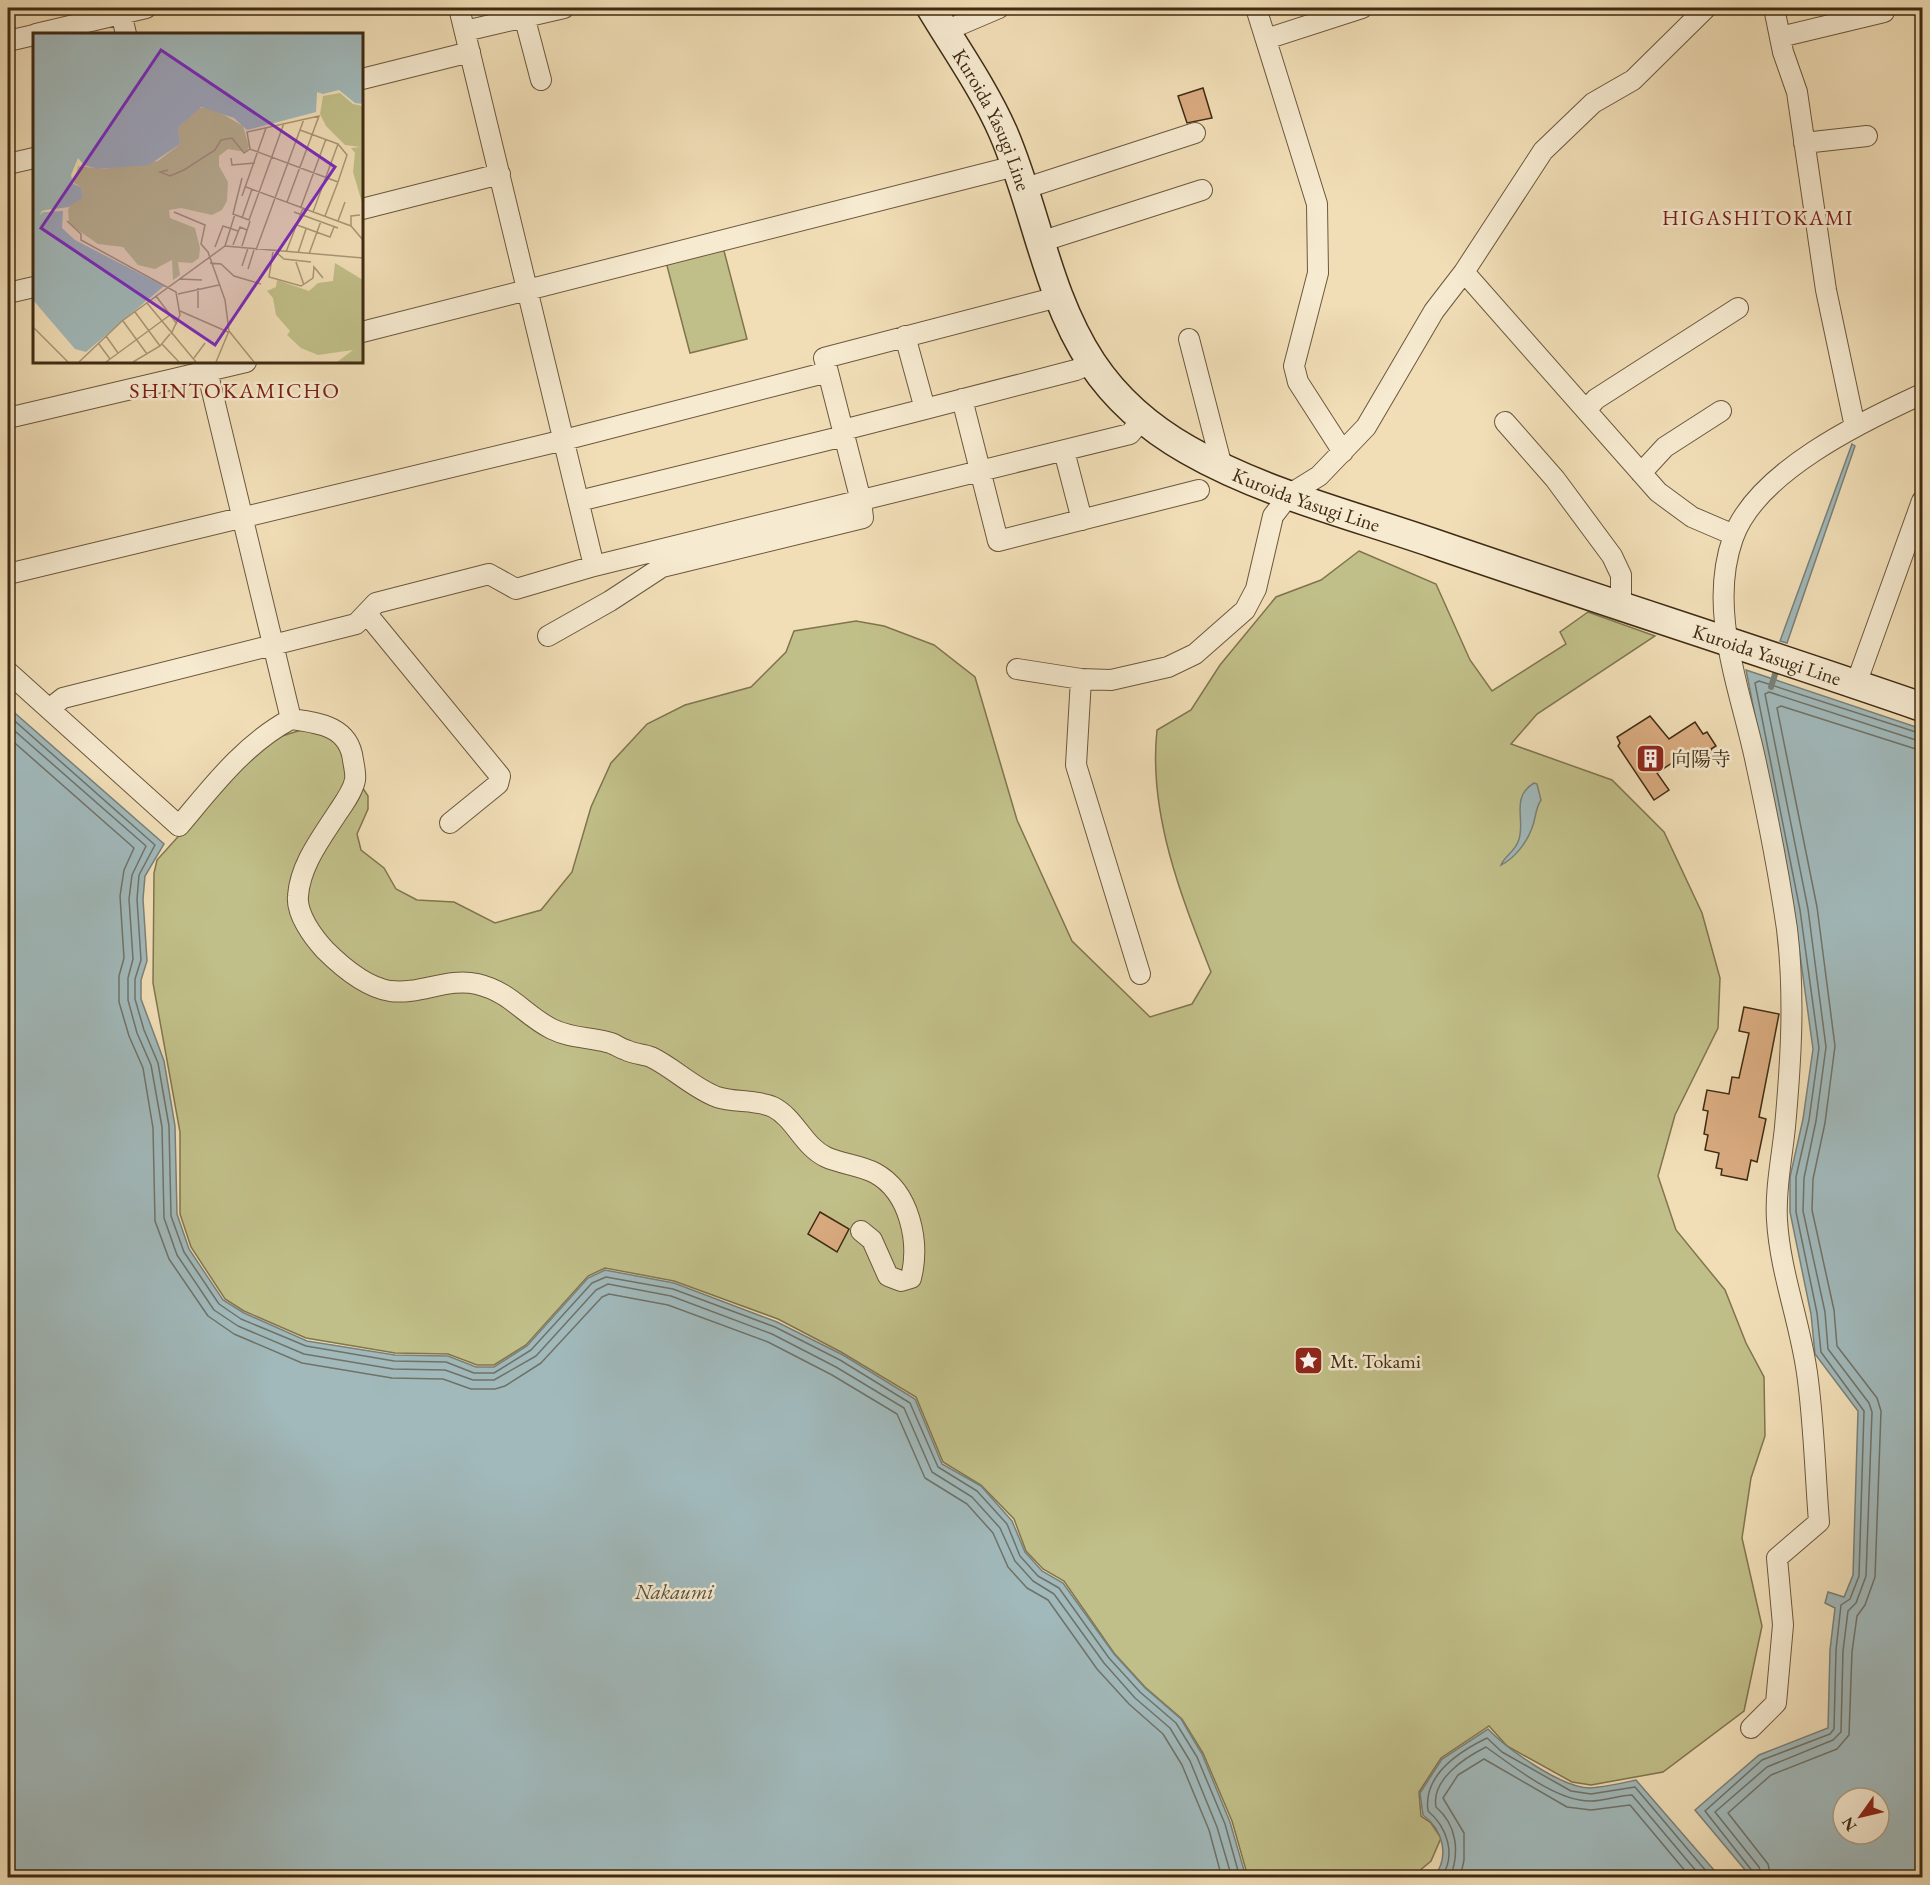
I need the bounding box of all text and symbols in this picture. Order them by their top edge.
inset map [33,33,363,363]
street label: Kuroida Yasugi Line [947,44,1037,194]
district label: HIGASHITOKAMI [1662,204,1854,231]
district label: SHINTOKAMICHO [129,376,341,405]
street label: Kuroida Yasugi Line [1228,461,1384,538]
street label: Kuroida Yasugi Line [1689,618,1845,692]
building icon: 向陽寺 [1634,743,1666,775]
place label: 向陽寺 [1671,746,1731,772]
place icon: Mt. Tokami [1293,1345,1325,1377]
place label: Mt. Tokami [1330,1348,1421,1374]
water label: Nakaumi [634,1578,714,1605]
north arrow [1831,1786,1891,1846]
text: N [1837,1813,1861,1835]

